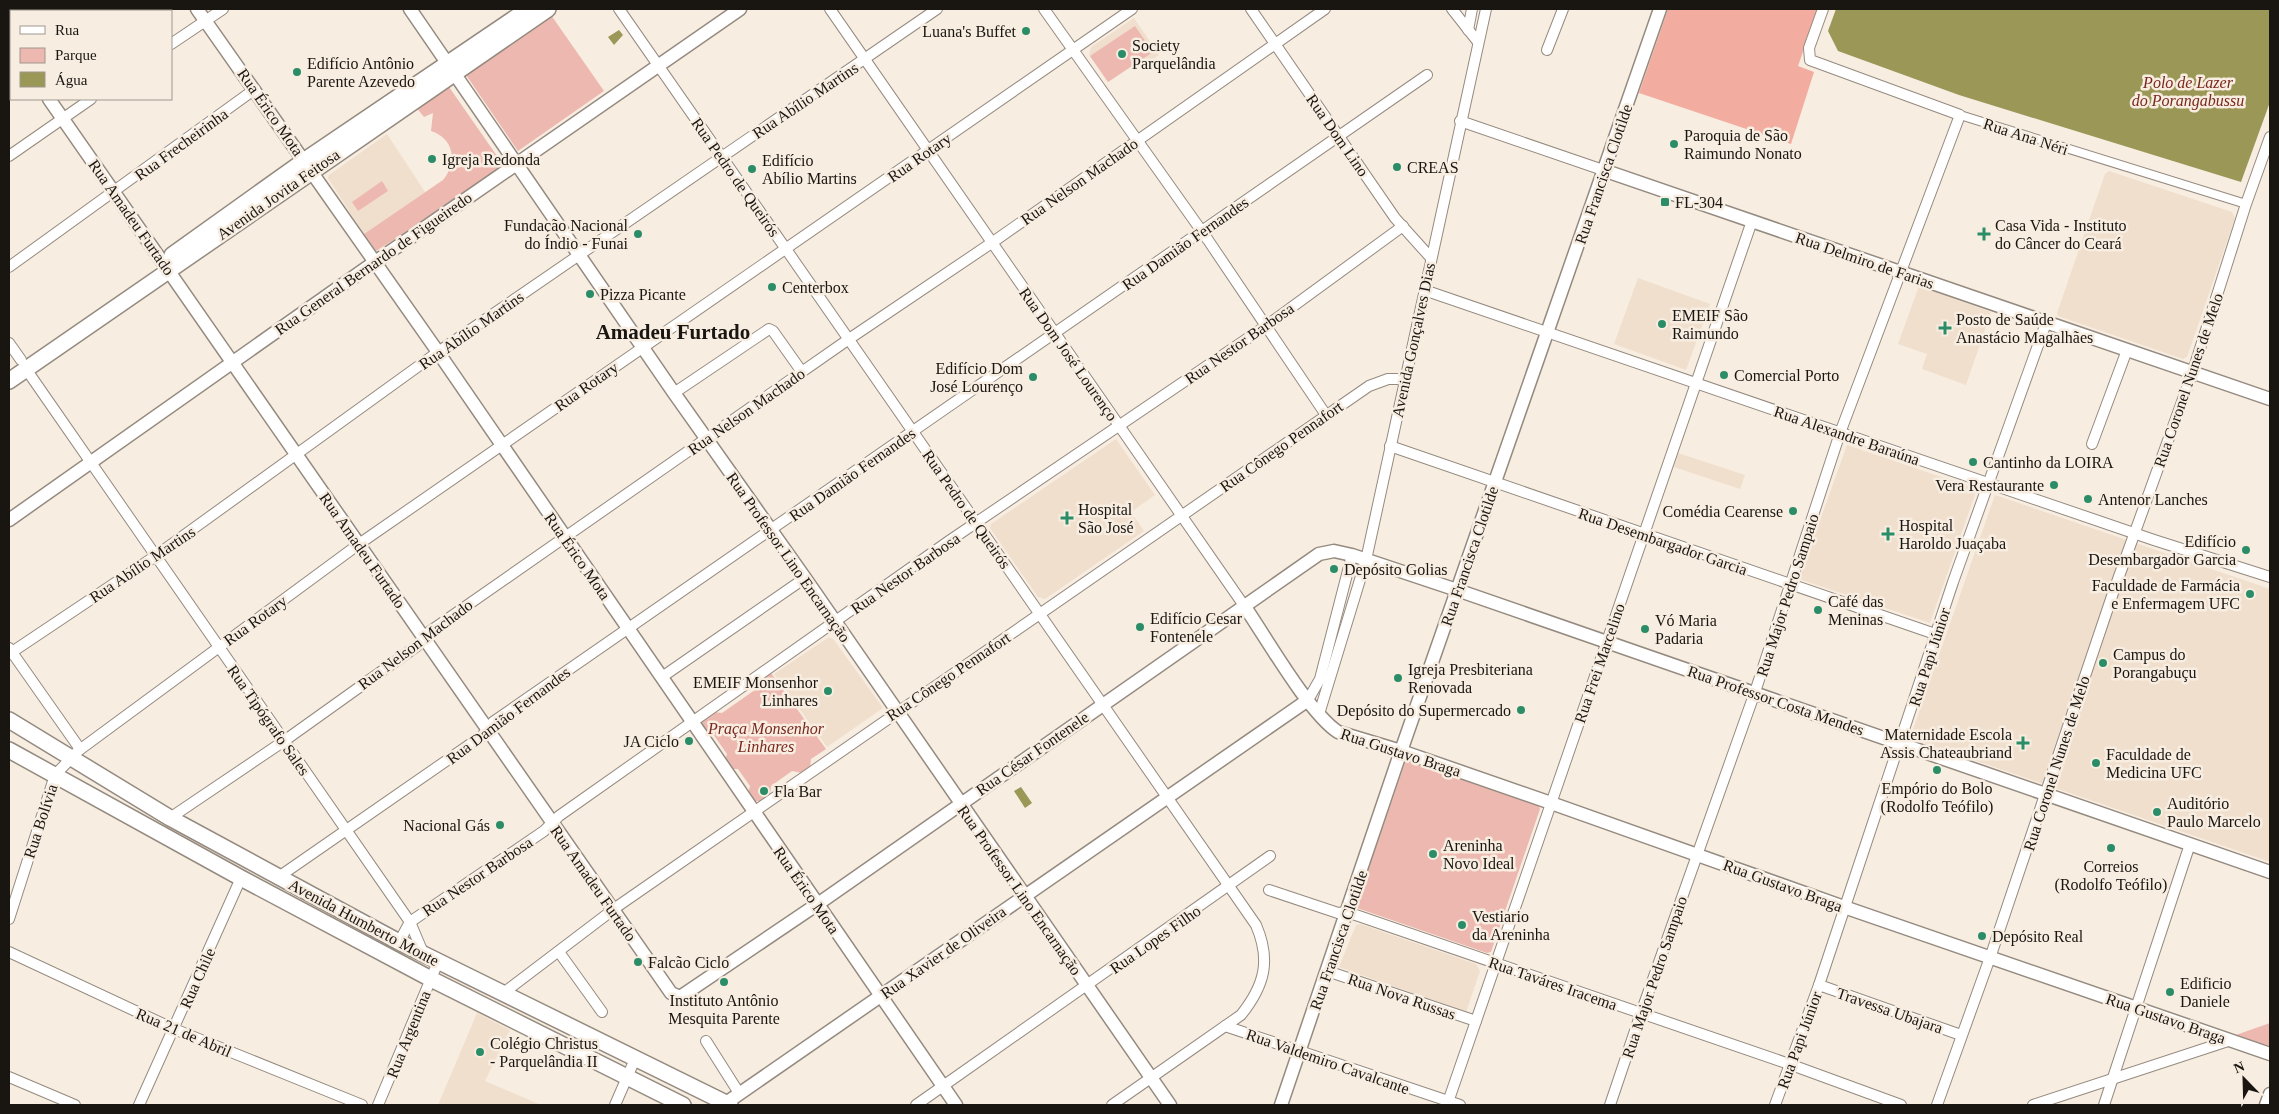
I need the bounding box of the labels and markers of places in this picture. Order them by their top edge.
place label: Luana's Buffet [922,23,1017,40]
marker: Luana's Buffet [1020,25,1032,37]
place label: Society Parquelândia [1132,37,1216,73]
marker: Society Parquelândia [1116,48,1128,60]
place label: Edifício Antônio Parente Azevedo [307,55,415,90]
marker: Edifício Antônio Parente Azevedo [291,66,303,78]
place label: Paroquia de São Raimundo Nonato [1684,127,1802,162]
marker: Paroquia de São Raimundo Nonato [1668,138,1680,150]
place label: Igreja Redonda [442,151,540,169]
place label: Edifício Abílio Martins [762,152,857,187]
marker: Igreja Redonda [426,153,438,165]
place label: CREAS [1407,159,1459,176]
marker: CREAS [1391,161,1403,173]
marker: Edifício Abílio Martins [746,163,758,175]
place label: FL-304 [1675,194,1723,211]
marker: FL-304 [1659,196,1671,208]
place label: Fundação Nacional do Índio - Funai [504,217,629,252]
place label: Casa Vida - Instituto do Câncer do Ceará [1995,217,2127,252]
marker: Casa Vida - Instituto do Câncer do Ceará [1977,227,1991,241]
marker: Fundação Nacional do Índio - Funai [632,228,644,240]
place label: Centerbox [782,279,849,296]
marker: Centerbox [766,281,778,293]
place label: Pizza Picante [600,286,686,303]
marker: Pizza Picante [584,288,596,300]
place label: EMEIF São Raimundo [1672,307,1748,342]
place label: Posto de Saúde Anastácio Magalhães [1956,311,2093,347]
marker: EMEIF São Raimundo [1656,318,1668,330]
marker: Posto de Saúde Anastácio Magalhães [1938,321,1952,335]
place label: Edifício Dom José Lourenço [930,360,1024,396]
place label: Comercial Porto [1734,367,1839,384]
marker: Comercial Porto [1718,369,1730,381]
marker: Edifício Dom José Lourenço [1027,371,1039,383]
place label: Cantinho da LOIRA [1983,454,2114,471]
marker: Cantinho da LOIRA [1967,456,1979,468]
place label: Vera Restaurante [1935,477,2044,494]
marker: Vera Restaurante [2048,479,2060,491]
place label: Antenor Lanches [2098,491,2208,508]
marker: Antenor Lanches [2082,493,2094,505]
place label: Hospital São José [1078,501,1134,536]
place label: Comédia Cearense [1663,503,1783,520]
marker: Comédia Cearense [1787,505,1799,517]
marker: Hospital São José [1060,511,1074,525]
place label: Hospital Haroldo Juaçaba [1899,517,2006,553]
marker: Hospital Haroldo Juaçaba [1881,527,1895,541]
place label: Edifício Desembargador Garcia [2088,533,2236,569]
marker: Edifício Desembargador Garcia [2240,544,2252,556]
place label: Depósito Golias [1344,561,1448,579]
marker: Depósito Golias [1328,563,1340,575]
place label: Faculdade de Farmácia e Enfermagem UFC [2092,577,2240,613]
marker: Faculdade de Farmácia e Enfermagem UFC [2244,588,2256,600]
place label: Café das Meninas [1828,593,1884,628]
marker: Café das Meninas [1812,604,1824,616]
place label: Edifício Cesar Fontenele [1150,610,1243,645]
place label: Vó Maria Padaria [1655,612,1717,647]
marker: Edifício Cesar Fontenele [1134,621,1146,633]
marker: Vó Maria Padaria [1639,623,1651,635]
place label: Campus do Porangabuçu [2113,646,2197,682]
marker: Campus do Porangabuçu [2097,657,2109,669]
place label: Igreja Presbiteriana Renovada [1408,661,1533,696]
marker: Igreja Presbiteriana Renovada [1392,672,1404,684]
place label: EMEIF Monsenhor Linhares [693,674,819,709]
marker: EMEIF Monsenhor Linhares [822,685,834,697]
place label: Depósito do Supermercado [1337,702,1511,720]
marker: Depósito do Supermercado [1515,704,1527,716]
place label: Maternidade Escola Assis Chateaubriand [1880,726,2012,761]
place label: JA Ciclo [623,733,679,750]
marker: JA Ciclo [683,735,695,747]
marker: Maternidade Escola Assis Chateaubriand [2016,736,2030,750]
place label: Faculdade de Medicina UFC [2106,746,2202,781]
marker: Faculdade de Medicina UFC [2090,757,2102,769]
marker: Empório do Bolo (Rodolfo Teófilo) [1931,764,1943,776]
place label: Empório do Bolo (Rodolfo Teófilo) [1881,780,1993,816]
place label: Fla Bar [774,783,822,800]
marker: Fla Bar [758,785,770,797]
place label: Auditório Paulo Marcelo [2167,795,2261,830]
marker: Auditório Paulo Marcelo [2151,806,2163,818]
place label: Nacional Gás [403,817,490,834]
marker: Nacional Gás [494,819,506,831]
place label: Areninha Novo Ideal [1443,837,1515,872]
marker: Correios (Rodolfo Teófilo) [2105,842,2117,854]
marker: Areninha Novo Ideal [1427,848,1439,860]
place label: Correios (Rodolfo Teófilo) [2055,858,2167,894]
place label: Vestiario da Areninha [1472,908,1550,943]
marker: Vestiario da Areninha [1456,919,1468,931]
place label: Depósito Real [1992,928,2084,946]
marker: Depósito Real [1976,930,1988,942]
place label: Falcão Ciclo [648,954,729,971]
marker: Falcão Ciclo [632,956,644,968]
place label: Edificio Daniele [2180,975,2232,1010]
marker: Instituto Antônio Mesquita Parente [718,976,730,988]
marker: Edificio Daniele [2164,986,2176,998]
place label: Instituto Antônio Mesquita Parente [668,992,780,1028]
place label: Colégio Christus - Parquelândia II [490,1035,598,1071]
marker: Colégio Christus - Parquelândia II [474,1046,486,1058]

